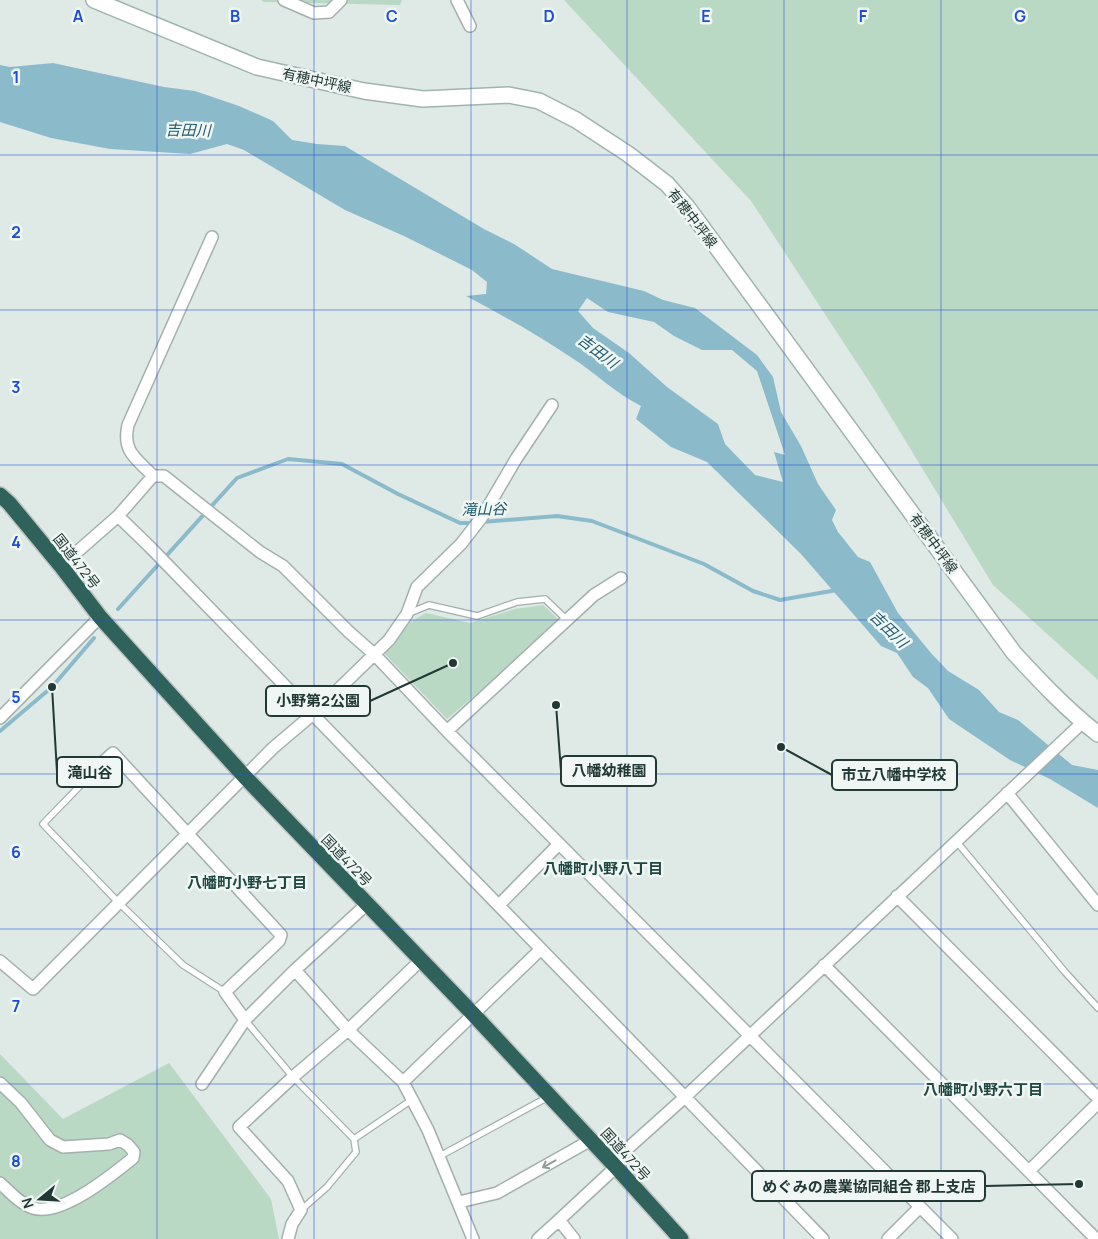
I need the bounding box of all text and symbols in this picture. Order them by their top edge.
text: A [73,5,84,27]
text: B [230,5,240,27]
text: C [386,5,398,27]
text: D [543,5,555,27]
text: E [701,5,711,27]
text: F [859,5,868,27]
text: G [1014,5,1026,27]
street label: 有穂中坪線 [281,63,353,97]
text: 1 [12,66,20,88]
water label: 吉田川 [165,119,213,141]
street label: 有穂中坪線 [664,185,722,251]
text: 2 [11,221,21,243]
water label: 吉田川 [574,329,624,374]
text: 3 [11,376,21,398]
water label: 滝山谷 [461,498,509,520]
street label: 有穂中坪線 [906,509,962,577]
street label: 国道472号 [49,529,105,593]
text: 4 [11,531,21,553]
water label: 吉田川 [866,606,914,654]
text: 5 [11,686,21,708]
callout: 小野第2公園 [266,686,370,716]
text: 小野第2公園 [276,690,360,711]
callout: 八幡幼稚園 [561,756,656,786]
callout: 滝山谷 [57,757,122,787]
text: 八幡幼稚園 [571,760,647,781]
callout: 市立八幡中学校 [832,760,957,790]
text: 滝山谷 [67,762,113,783]
text: 市立八幡中学校 [841,764,947,785]
street label: 国道472号 [317,830,377,890]
text: 6 [11,841,21,863]
district label: 八幡町小野八丁目 [543,858,663,879]
district label: 八幡町小野七丁目 [187,872,307,893]
text: 7 [12,995,20,1017]
district label: 八幡町小野六丁目 [923,1079,1043,1100]
street label: 国道472号 [597,1123,655,1185]
text: 8 [11,1150,21,1172]
one-way arrow [542,1159,556,1169]
callout: めぐみの農業協同組合 郡上支店 [752,1171,985,1201]
north arrow [15,1174,65,1224]
text: めぐみの農業協同組合 郡上支店 [762,1176,976,1197]
text: N [17,1195,38,1211]

